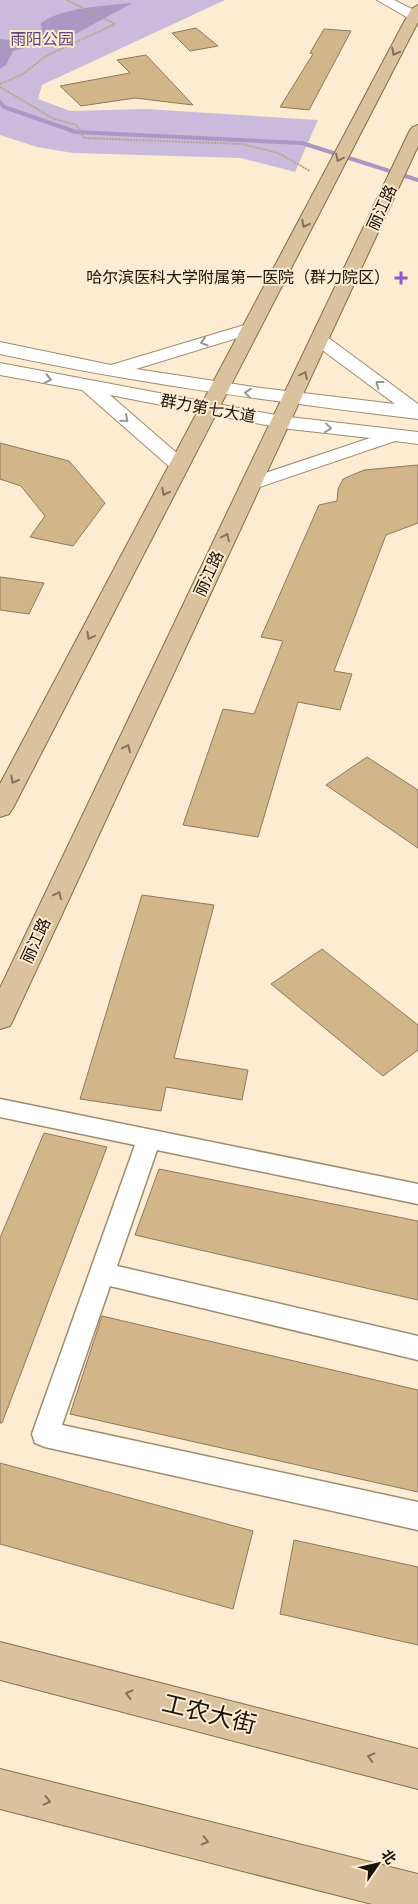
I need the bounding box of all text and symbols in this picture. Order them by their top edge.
park label: 雨阳公园 [10,31,74,48]
one-way arrow [391,46,401,55]
one-way arrow [335,153,346,162]
street label: 丽江路 [364,182,399,233]
one-way arrow [301,219,311,228]
place label: 哈尔滨医科大学附属第一医院（群力院区） [86,269,390,286]
marker: 哈尔滨医科大学附属第一医院（群力院区） [394,271,408,285]
one-way arrow [200,337,209,347]
one-way arrow [297,371,308,380]
one-way arrow [43,374,52,384]
one-way arrow [375,381,385,390]
one-way arrow [244,388,252,399]
street label: 群力第七大道 [159,392,257,425]
one-way arrow [120,413,129,422]
one-way arrow [325,422,333,433]
one-way arrow [161,487,171,496]
one-way arrow [220,533,230,542]
street label: 丽江路 [191,548,226,599]
one-way arrow [86,631,96,640]
one-way arrow [121,744,131,753]
one-way arrow [10,775,20,784]
one-way arrow [52,891,62,900]
street label: 丽江路 [18,915,53,966]
one-way arrow [125,1690,133,1700]
street label: 工农大街 [160,1690,259,1738]
one-way arrow [367,1752,375,1762]
one-way arrow [43,1795,52,1806]
one-way arrow [200,1835,209,1846]
north arrow [353,1839,403,1889]
text: 北 [378,1847,398,1867]

